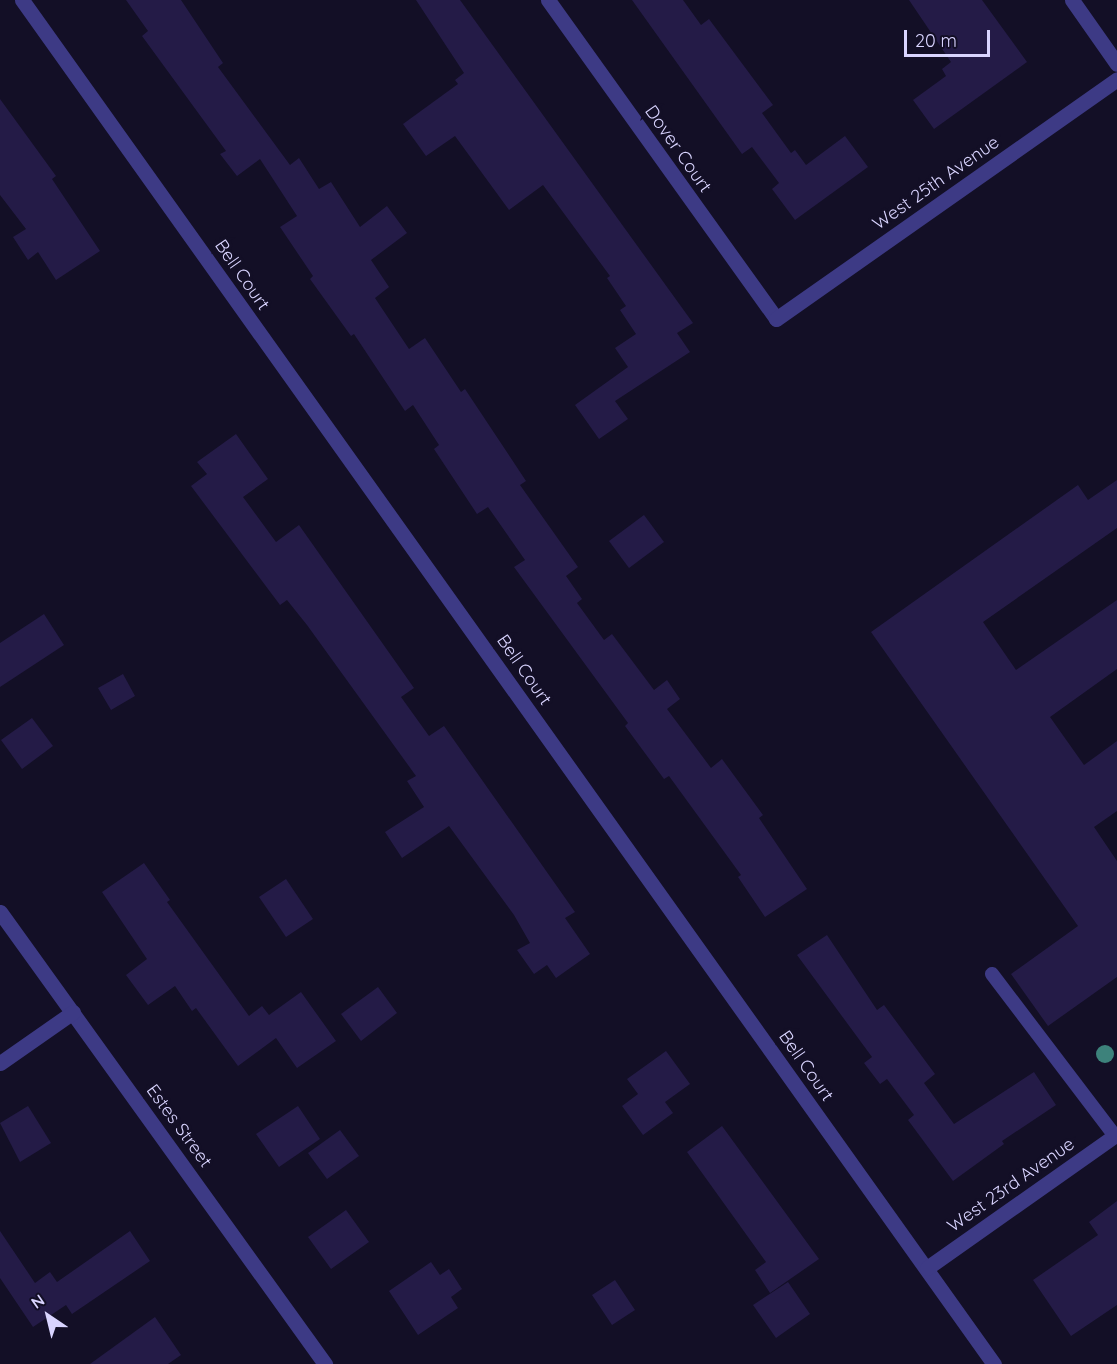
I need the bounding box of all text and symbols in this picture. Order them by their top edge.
scale bar [907,18,992,56]
text: 20 m [915,29,957,52]
street label: Dover Court [640,101,716,197]
street label: West 25th Avenue [869,131,1003,235]
street label: Bell Court [210,236,274,314]
street label: Bell Court [492,631,556,709]
street label: Bell Court [774,1027,838,1105]
street label: Estes Street [142,1080,216,1172]
street label: West 23rd Avenue [943,1133,1079,1237]
north arrow [18,1286,78,1346]
text: N [27,1290,48,1313]

